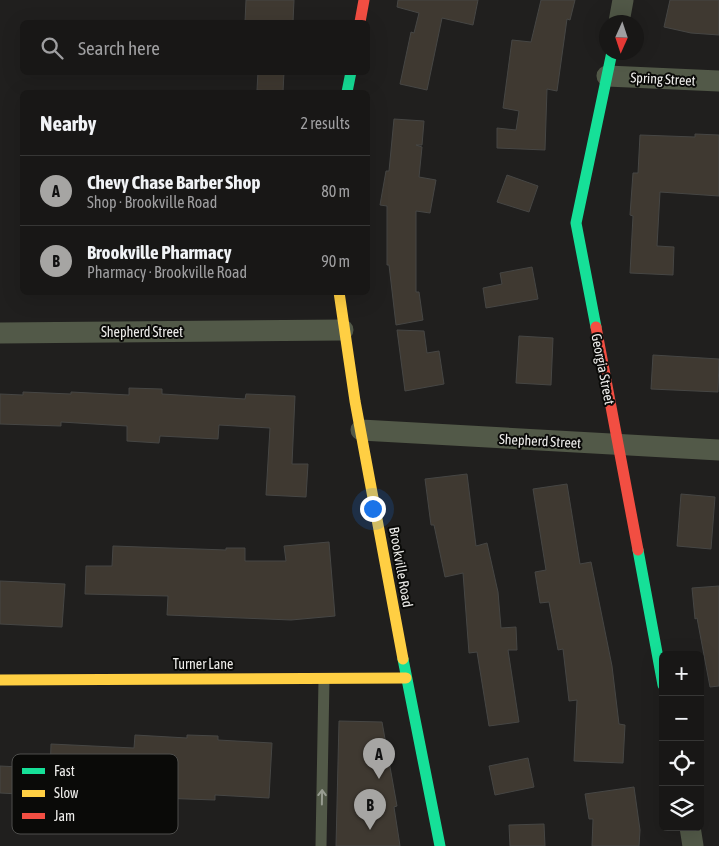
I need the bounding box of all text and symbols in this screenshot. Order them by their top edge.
north arrow [599,15,644,60]
search box [20,20,370,75]
icon: search [38,34,66,62]
text: Search here [78,37,160,59]
street label: Spring Street [630,69,696,89]
text: Nearby [40,111,96,135]
text: 2 results [300,114,350,132]
text: Chevy Chase Barber Shop [87,171,260,193]
text: A [52,182,60,200]
text: 80 m [321,182,350,200]
text: Shop · Brookville Road [87,193,217,211]
text: Brookville Pharmacy [87,241,231,263]
text: B [52,252,60,270]
text: 90 m [321,252,350,270]
text: Pharmacy · Brookville Road [87,263,247,281]
street label: Shepherd Street [101,324,183,340]
street label: Georgia Street [588,332,618,406]
street label: Shepherd Street [499,431,581,451]
your location [360,496,386,522]
street label: Brookville Road [386,526,416,608]
map controls [659,651,704,831]
button: + [659,651,704,696]
street label: Turner Lane [173,656,233,672]
button: − [659,696,704,741]
pin: A [363,738,395,779]
button: locate [659,741,704,786]
legend [12,754,178,834]
text: Fast [54,763,75,779]
text: Slow [54,785,79,801]
button: layers [659,786,704,831]
pin: B [354,789,386,830]
one-way arrow [317,790,326,806]
text: Jam [54,808,75,824]

